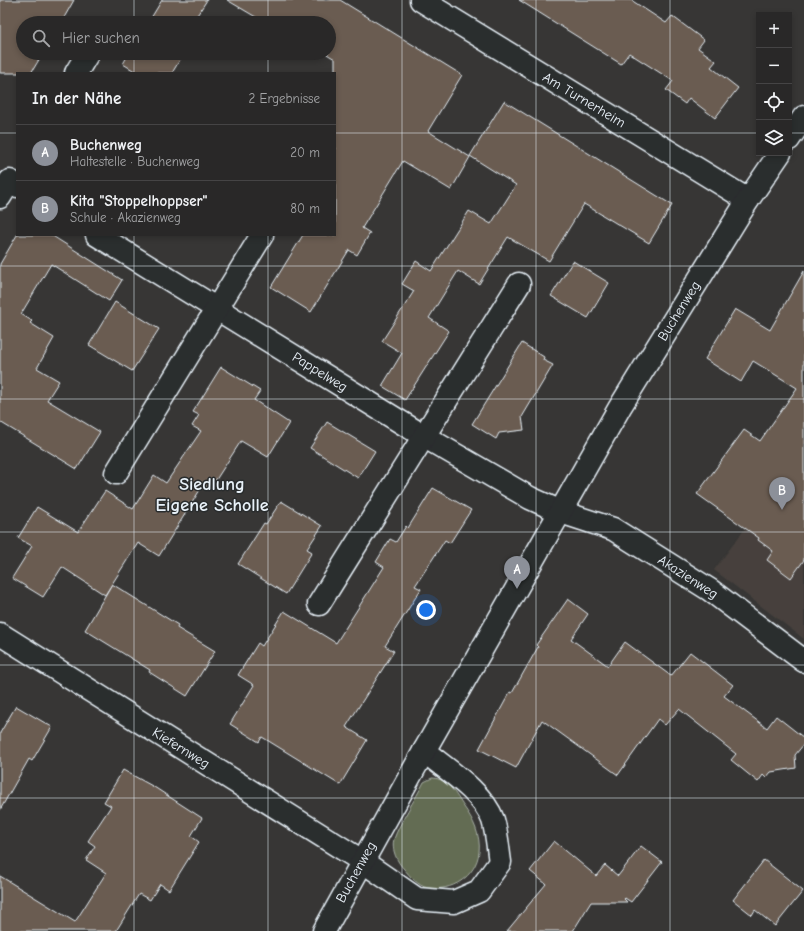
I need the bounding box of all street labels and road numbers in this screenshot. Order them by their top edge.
street label: Am Turnerheim [539,69,629,131]
street label: Buchenweg [654,278,704,344]
street label: Pappelweg [289,348,351,396]
street label: Akazienweg [655,551,721,603]
street label: Kiefernweg [149,724,213,772]
street label: Buchenweg [332,838,380,906]

